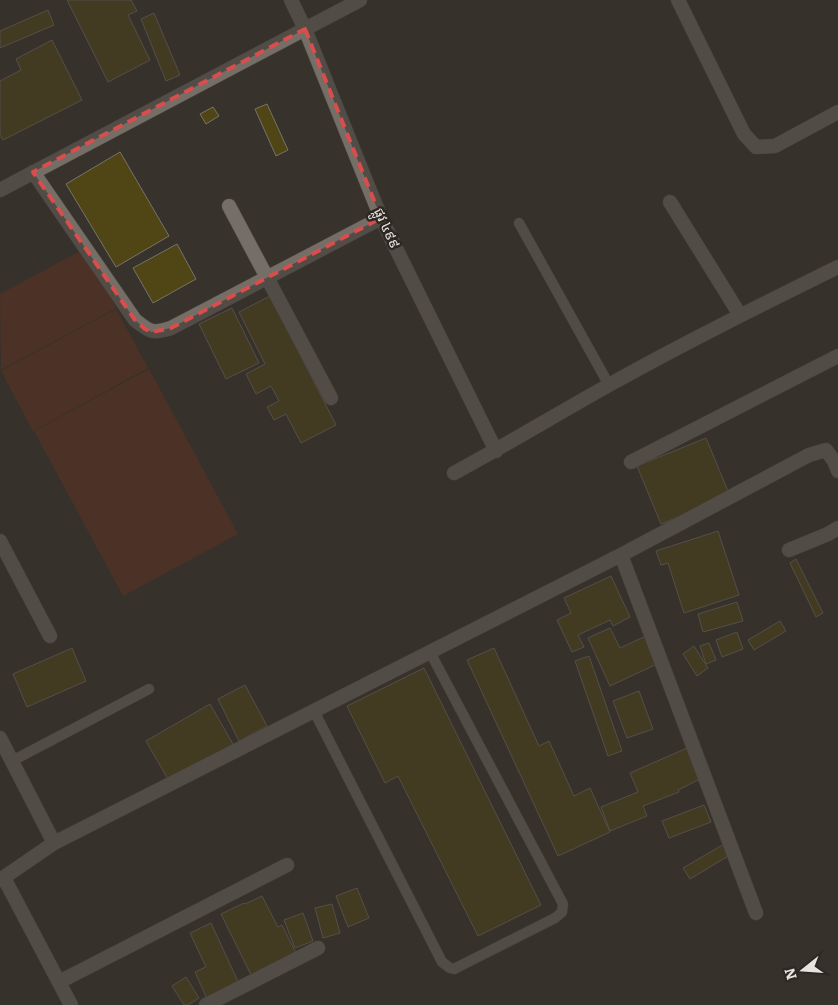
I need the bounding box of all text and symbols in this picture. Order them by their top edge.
street label: ផ្លូវ ៤៩៩ [367,204,406,253]
north arrow [778,945,828,995]
text: N [778,965,801,983]

